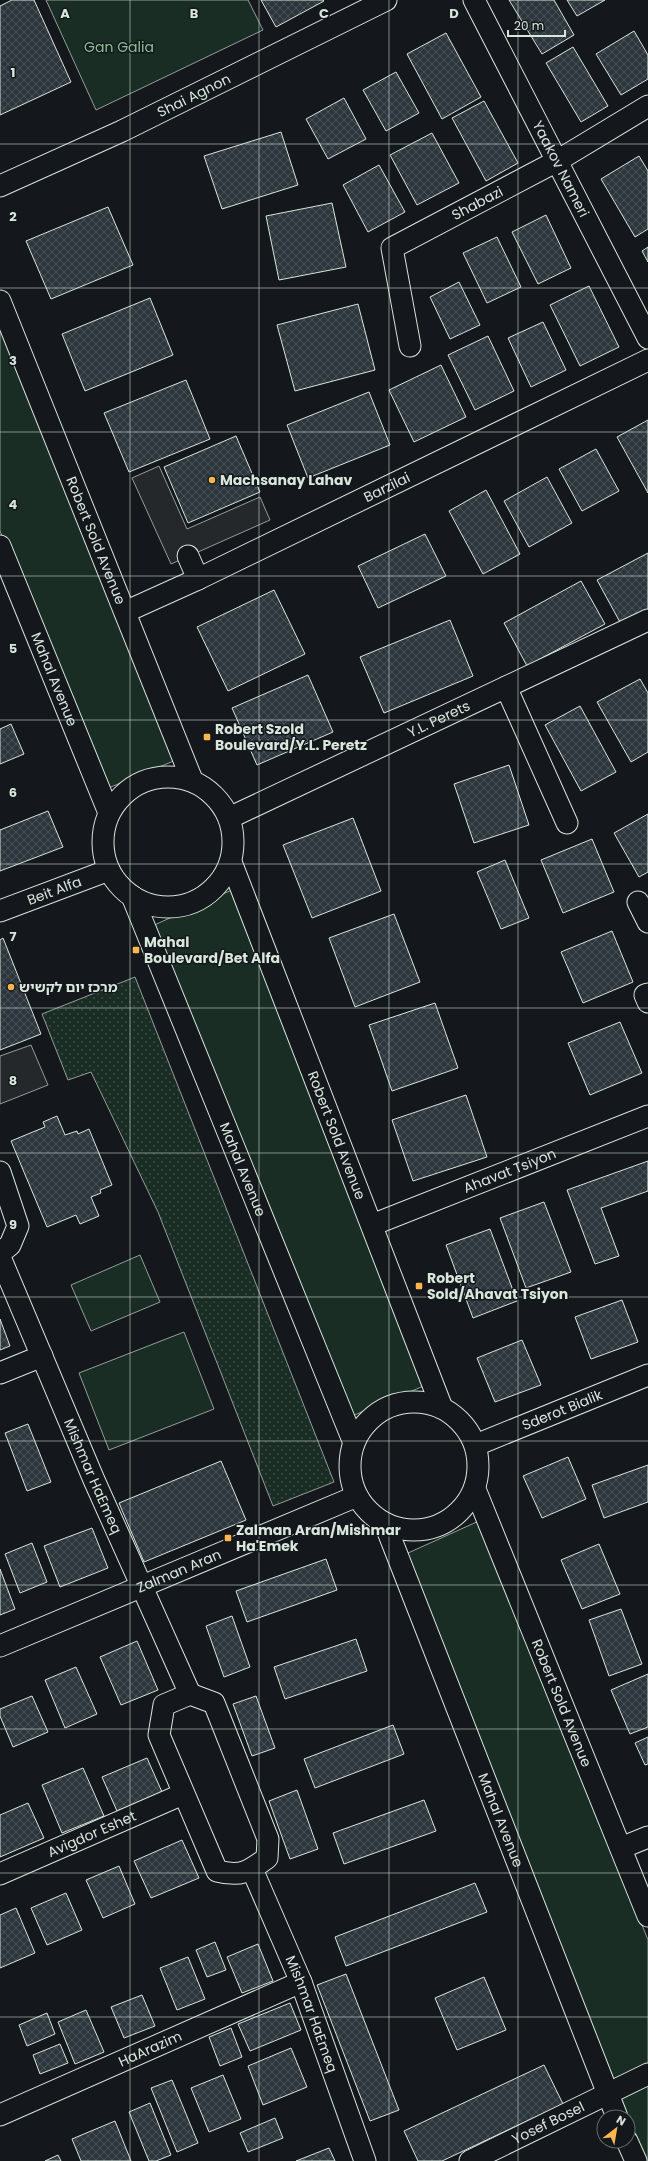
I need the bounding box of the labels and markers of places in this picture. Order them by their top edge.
place label: Machsanay Lahav [220,470,352,490]
marker: Machsanay Lahav [207,475,217,485]
place label: Robert Szold Boulevard/Y.L. Peretz [215,719,367,755]
marker: Robert Szold Boulevard/Y.L. Peretz [202,732,212,742]
place label: Mahal Boulevard/Bet Alfa [144,932,280,968]
marker: Mahal Boulevard/Bet Alfa [131,945,141,955]
place label: מרכז יום לקשיש [19,977,118,997]
marker: מרכז יום לקשיש [6,982,16,992]
place label: Robert Sold/Ahavat Tsiyon [427,1268,568,1304]
marker: Robert Sold/Ahavat Tsiyon [414,1281,424,1291]
place label: Zalman Aran/Mishmar Ha'Emek [236,1520,401,1556]
marker: Zalman Aran/Mishmar Ha'Emek [223,1533,233,1543]

